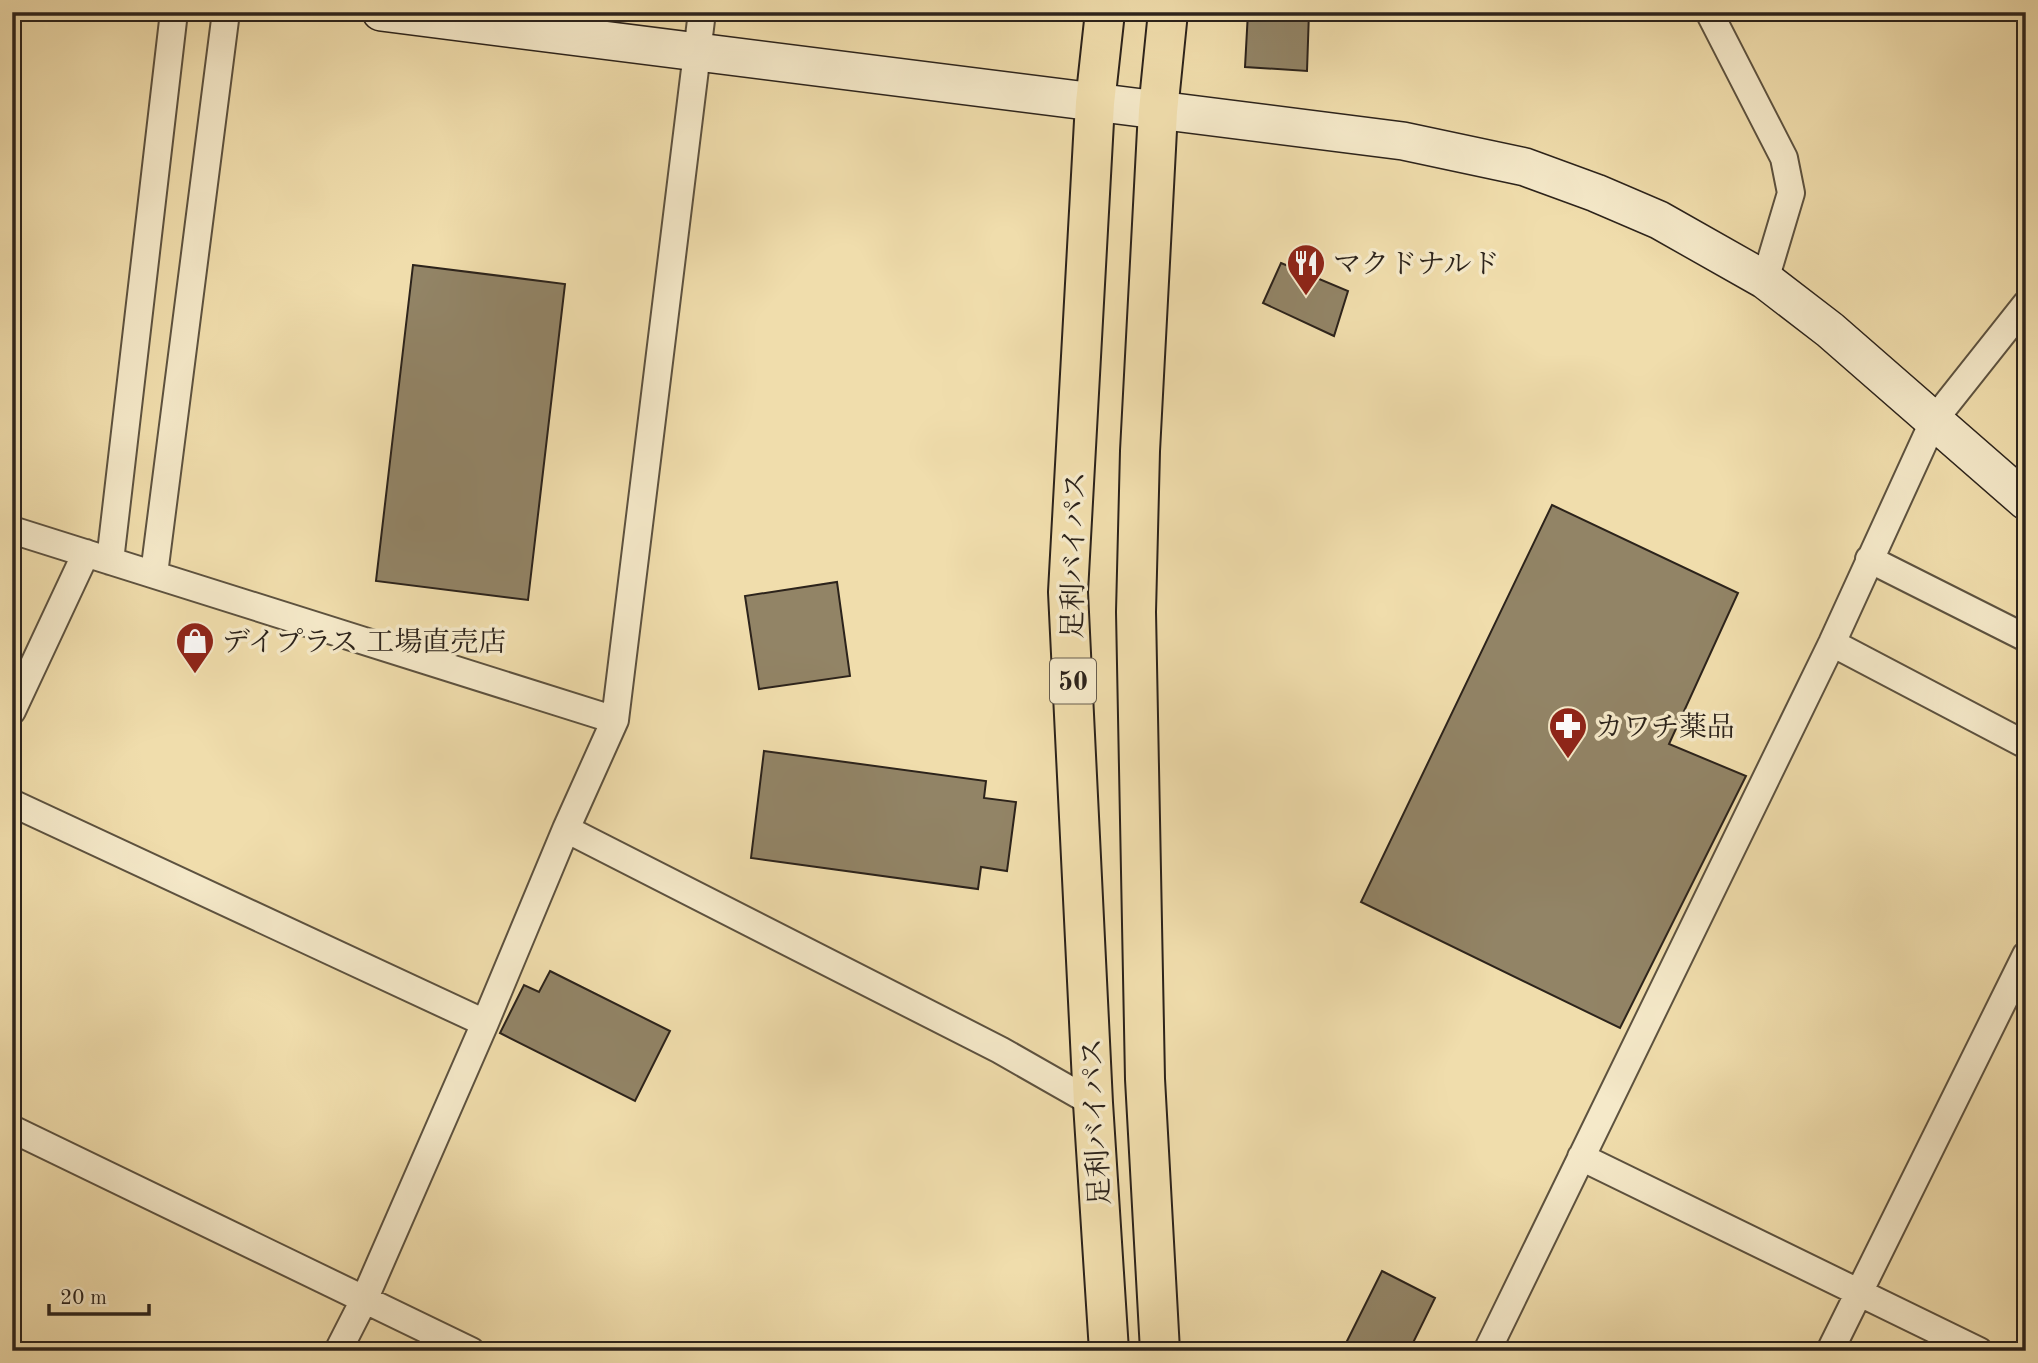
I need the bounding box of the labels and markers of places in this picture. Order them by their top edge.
restaurant icon: マクドナルド [1285,242,1327,297]
place label: マクドナルド [1333,251,1500,280]
shop icon: デイプラス 工場直売店 [174,620,216,675]
place label: デイプラス 工場直売店 [222,627,506,658]
pharmacy icon: カワチ薬品 [1547,705,1589,760]
place label: カワチ薬品 [1595,712,1735,743]

